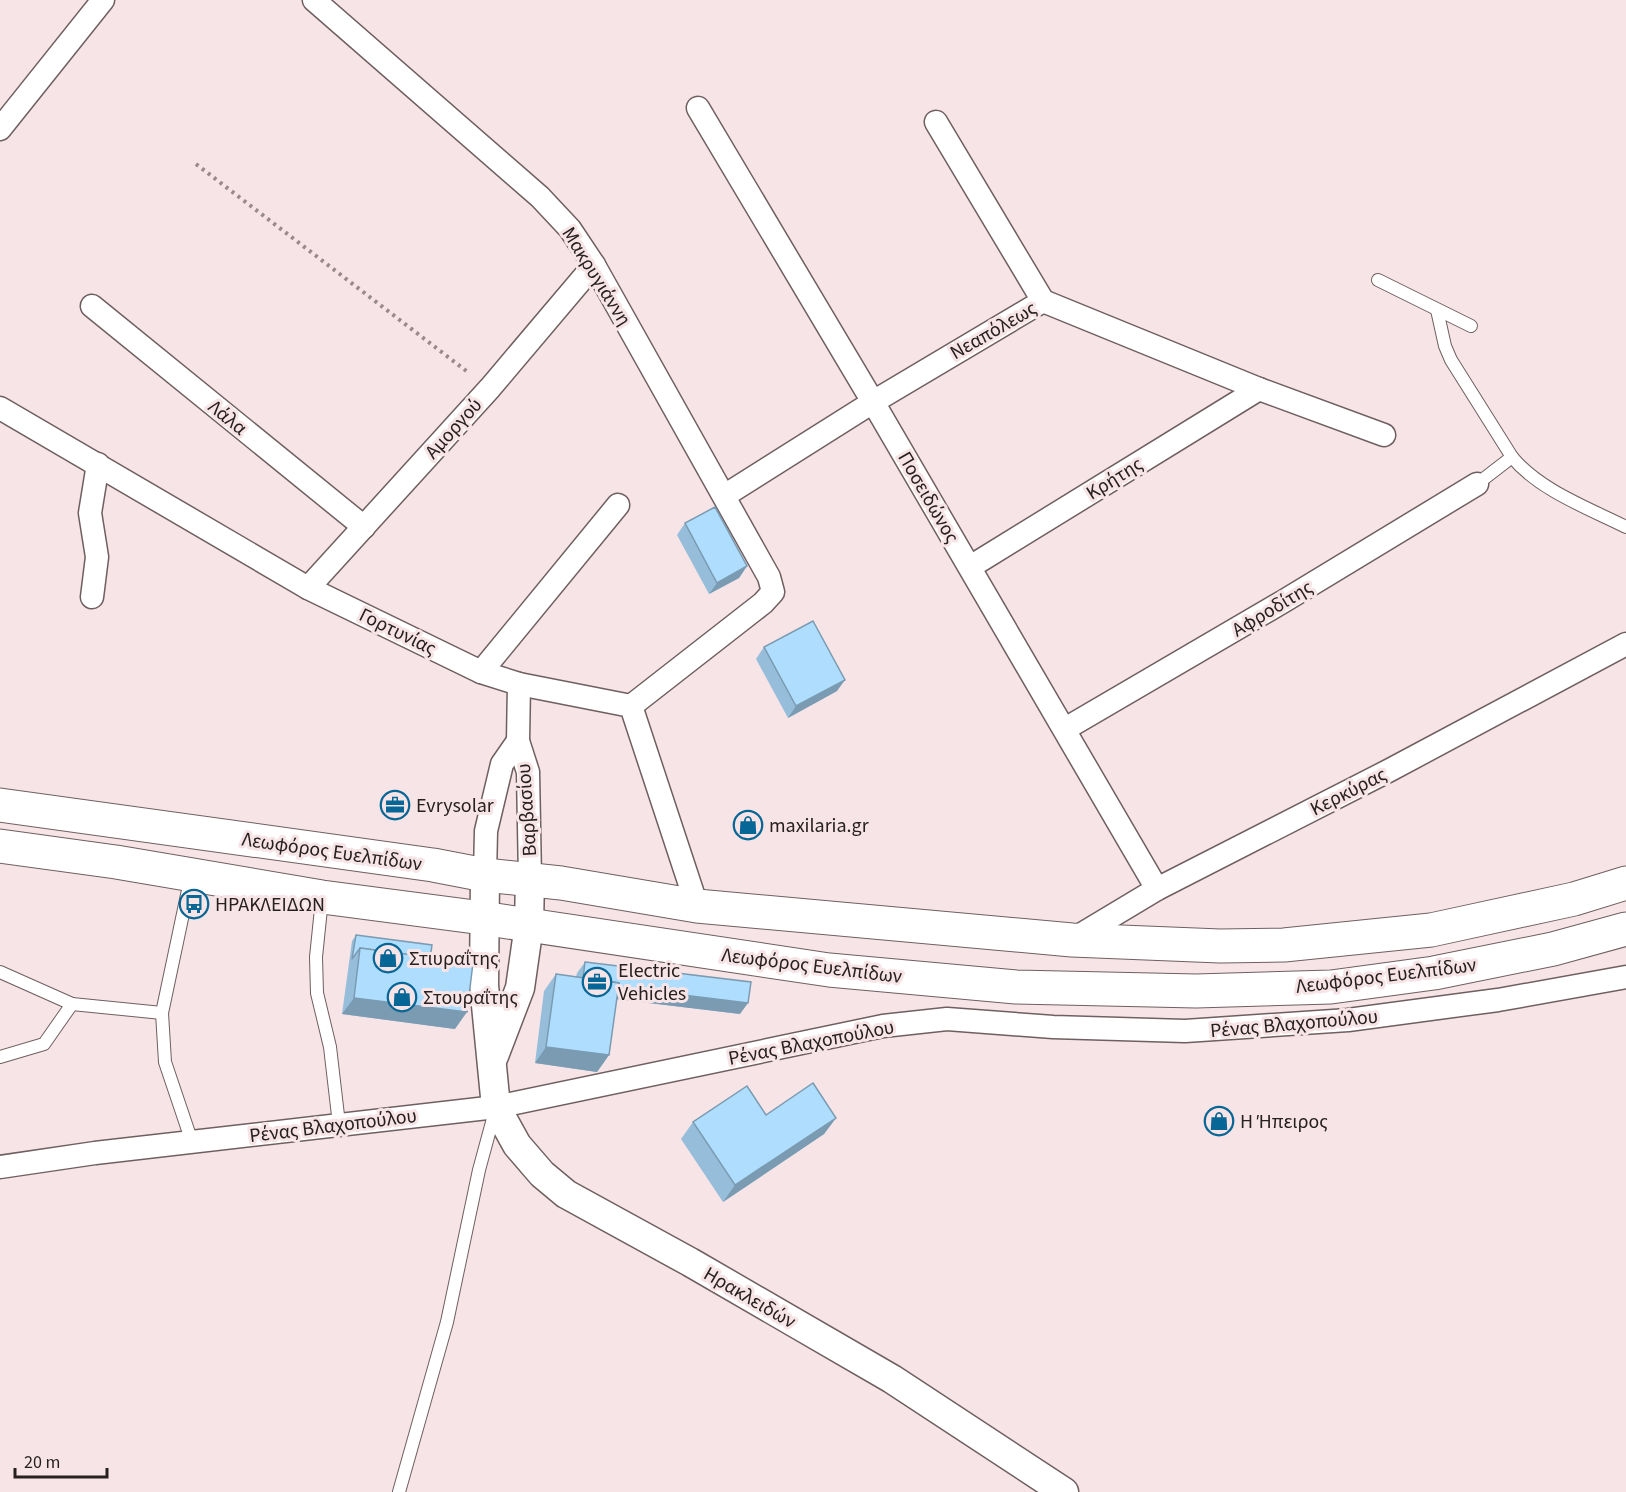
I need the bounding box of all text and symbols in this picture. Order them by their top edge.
street label: Μακρυγιάννη [555,222,638,331]
street label: Νεαπόλεως [945,295,1042,367]
street label: Αμοργού [419,392,489,465]
street label: Λάλα [202,394,253,442]
street label: Ποσειδώνος [891,447,966,549]
street label: Κρήτης [1081,450,1149,507]
street label: Αφροδίτης [1227,573,1319,644]
street label: Γορτυνίας [354,601,441,663]
street label: Κερκύρας [1305,761,1392,823]
street label: Βαρβασίου [510,762,544,857]
office icon: Evrysolar [379,789,411,821]
place label: Evrysolar [416,792,494,820]
shop icon: maxilaria.gr [732,809,764,841]
place label: maxilaria.gr [769,812,869,840]
street label: Λεωφόρος Ευελπίδων [240,825,424,879]
bus stop icon: ΗΡΑΚΛΕΙΔΩΝ [178,888,210,920]
place label: ΗΡΑΚΛΕΙΔΩΝ [215,891,325,919]
street label: Λεωφόρος Ευελπίδων [720,941,904,991]
shop icon: Στιυραΐτης [372,942,404,974]
place label: Στιυραΐτης [409,945,499,973]
street label: Λεωφόρος Ευελπίδων [1294,951,1478,1001]
place label: Electric Vehicles [618,957,686,1008]
office icon: Electric Vehicles [581,966,613,998]
shop icon: Στουραΐτης [386,981,418,1013]
place label: Στουραΐτης [423,984,518,1012]
street label: Ρένας Βλαχοπούλου [1209,1003,1379,1045]
street label: Ρένας Βλαχοπούλου [726,1013,896,1073]
street label: Ρένας Βλαχοπούλου [248,1102,418,1150]
shop icon: Η Ήπειρος [1203,1105,1235,1137]
place label: Η Ήπειρος [1240,1108,1328,1136]
street label: Ηρακλειδών [698,1260,801,1336]
scale bar [15,1441,106,1479]
text: 20 m [24,1450,60,1475]

